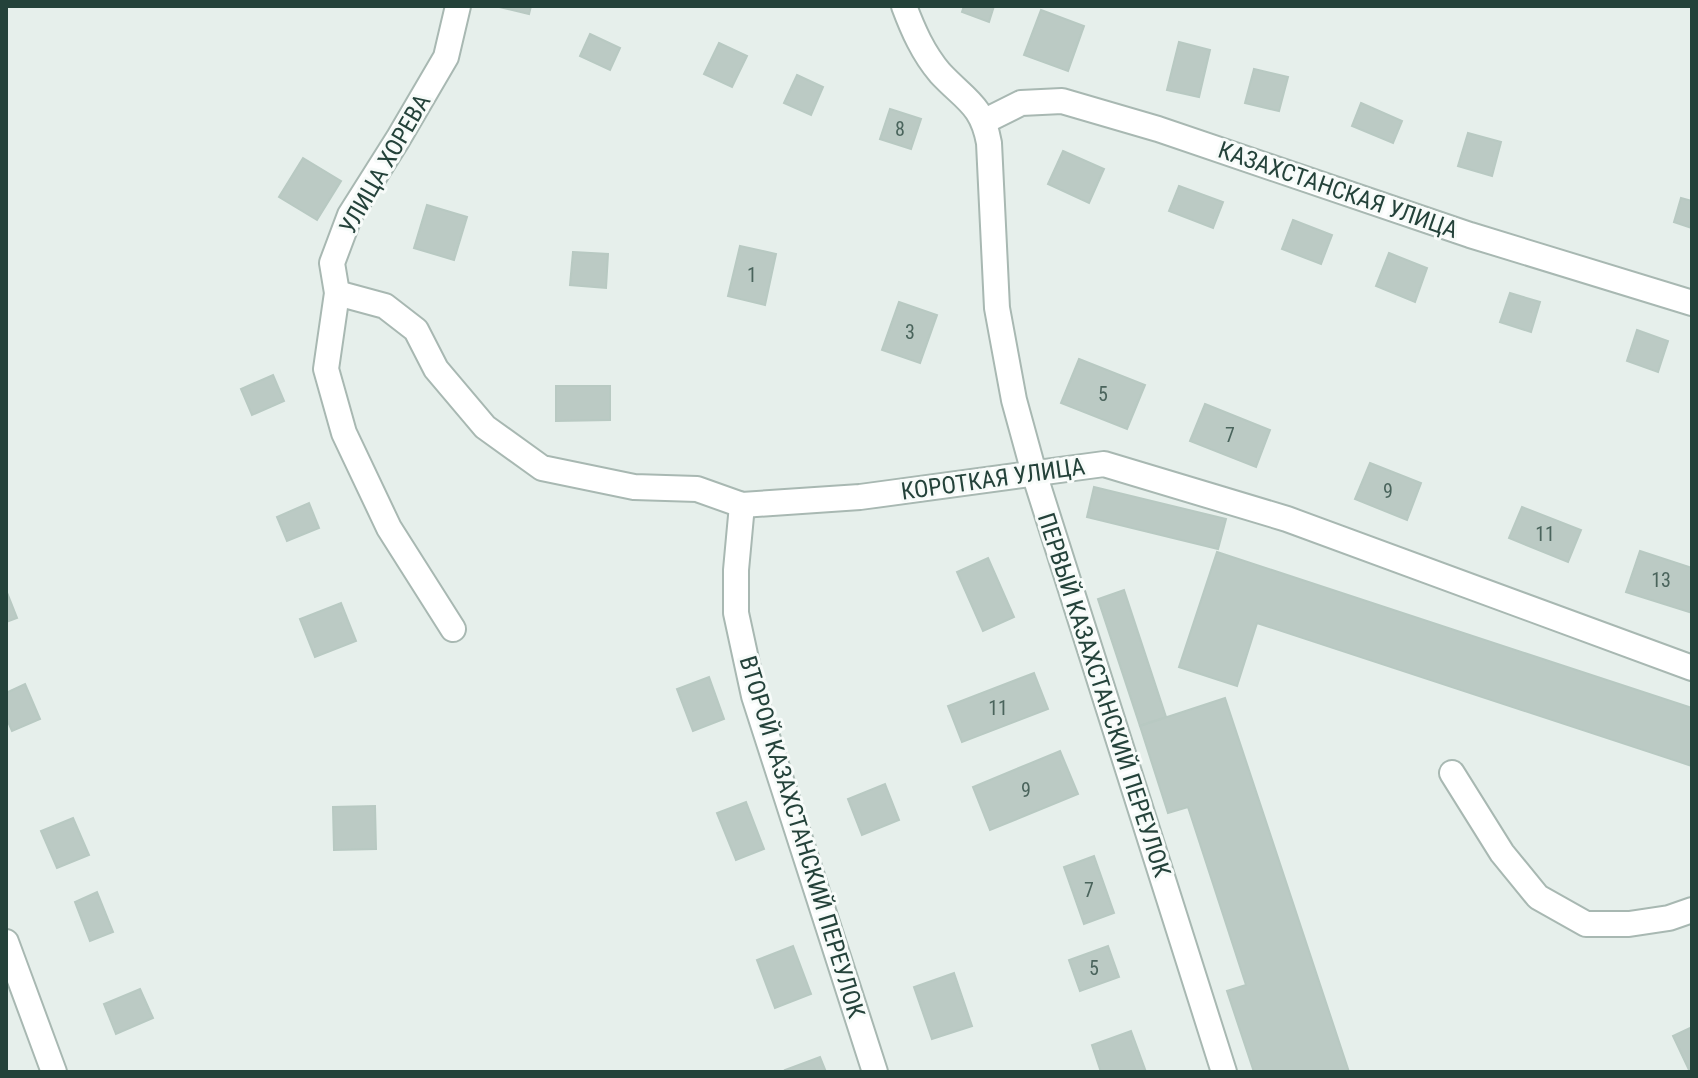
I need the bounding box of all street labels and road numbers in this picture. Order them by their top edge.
street label: УЛИЦА ХОРЕВА [334,89,436,239]
street label: КАЗАХСТАНСКАЯ УЛИЦА [1215,136,1462,244]
street label: КОРОТКАЯ УЛИЦА [899,452,1087,506]
street label: ПЕРВЫЙ КАЗАХСТАНСКИЙ ПЕРЕУЛОК [1032,509,1176,881]
street label: ВТОРОЙ КАЗАХСТАНСКИЙ ПЕРЕУЛОК [733,653,871,1022]

